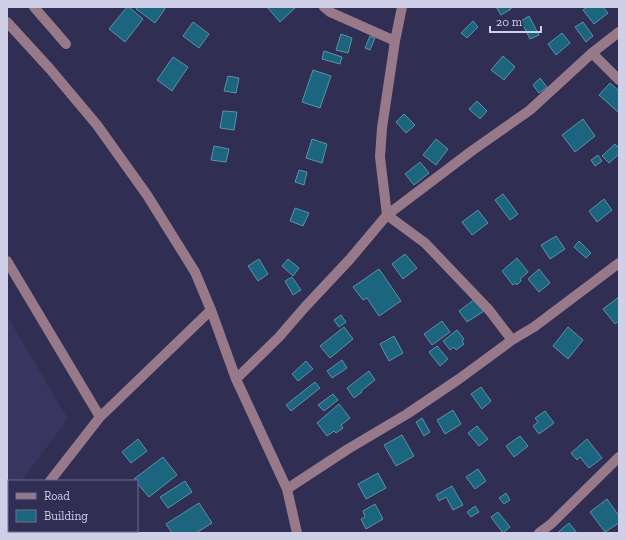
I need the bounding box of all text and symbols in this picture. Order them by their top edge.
scale bar [490,8,541,34]
text: 20 m [496,15,523,29]
legend [8,480,138,532]
text: Road [44,489,70,503]
text: Building [44,509,88,523]

